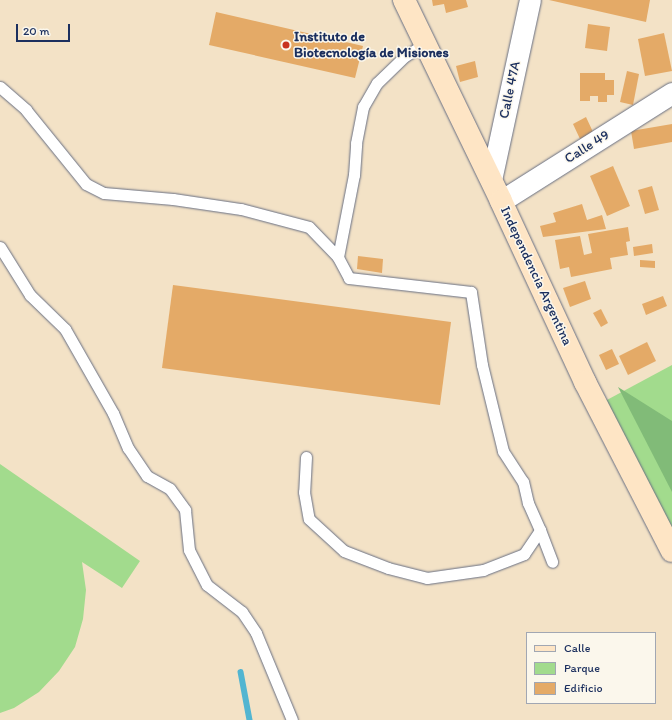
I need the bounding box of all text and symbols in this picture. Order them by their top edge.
scale bar [18,16,72,42]
text: 20 m [23,24,50,38]
place label: Instituto de Biotecnología de Misiones [294,29,449,62]
marker: Instituto de Biotecnología de Misiones [281,40,291,50]
street label: Calle 47A [496,60,524,120]
street label: Calle 49 [561,127,613,167]
street label: Independencia Argentina [496,204,576,348]
legend [526,632,656,704]
text: Calle [564,641,590,655]
text: Parque [564,661,600,675]
text: Edificio [564,681,603,695]

